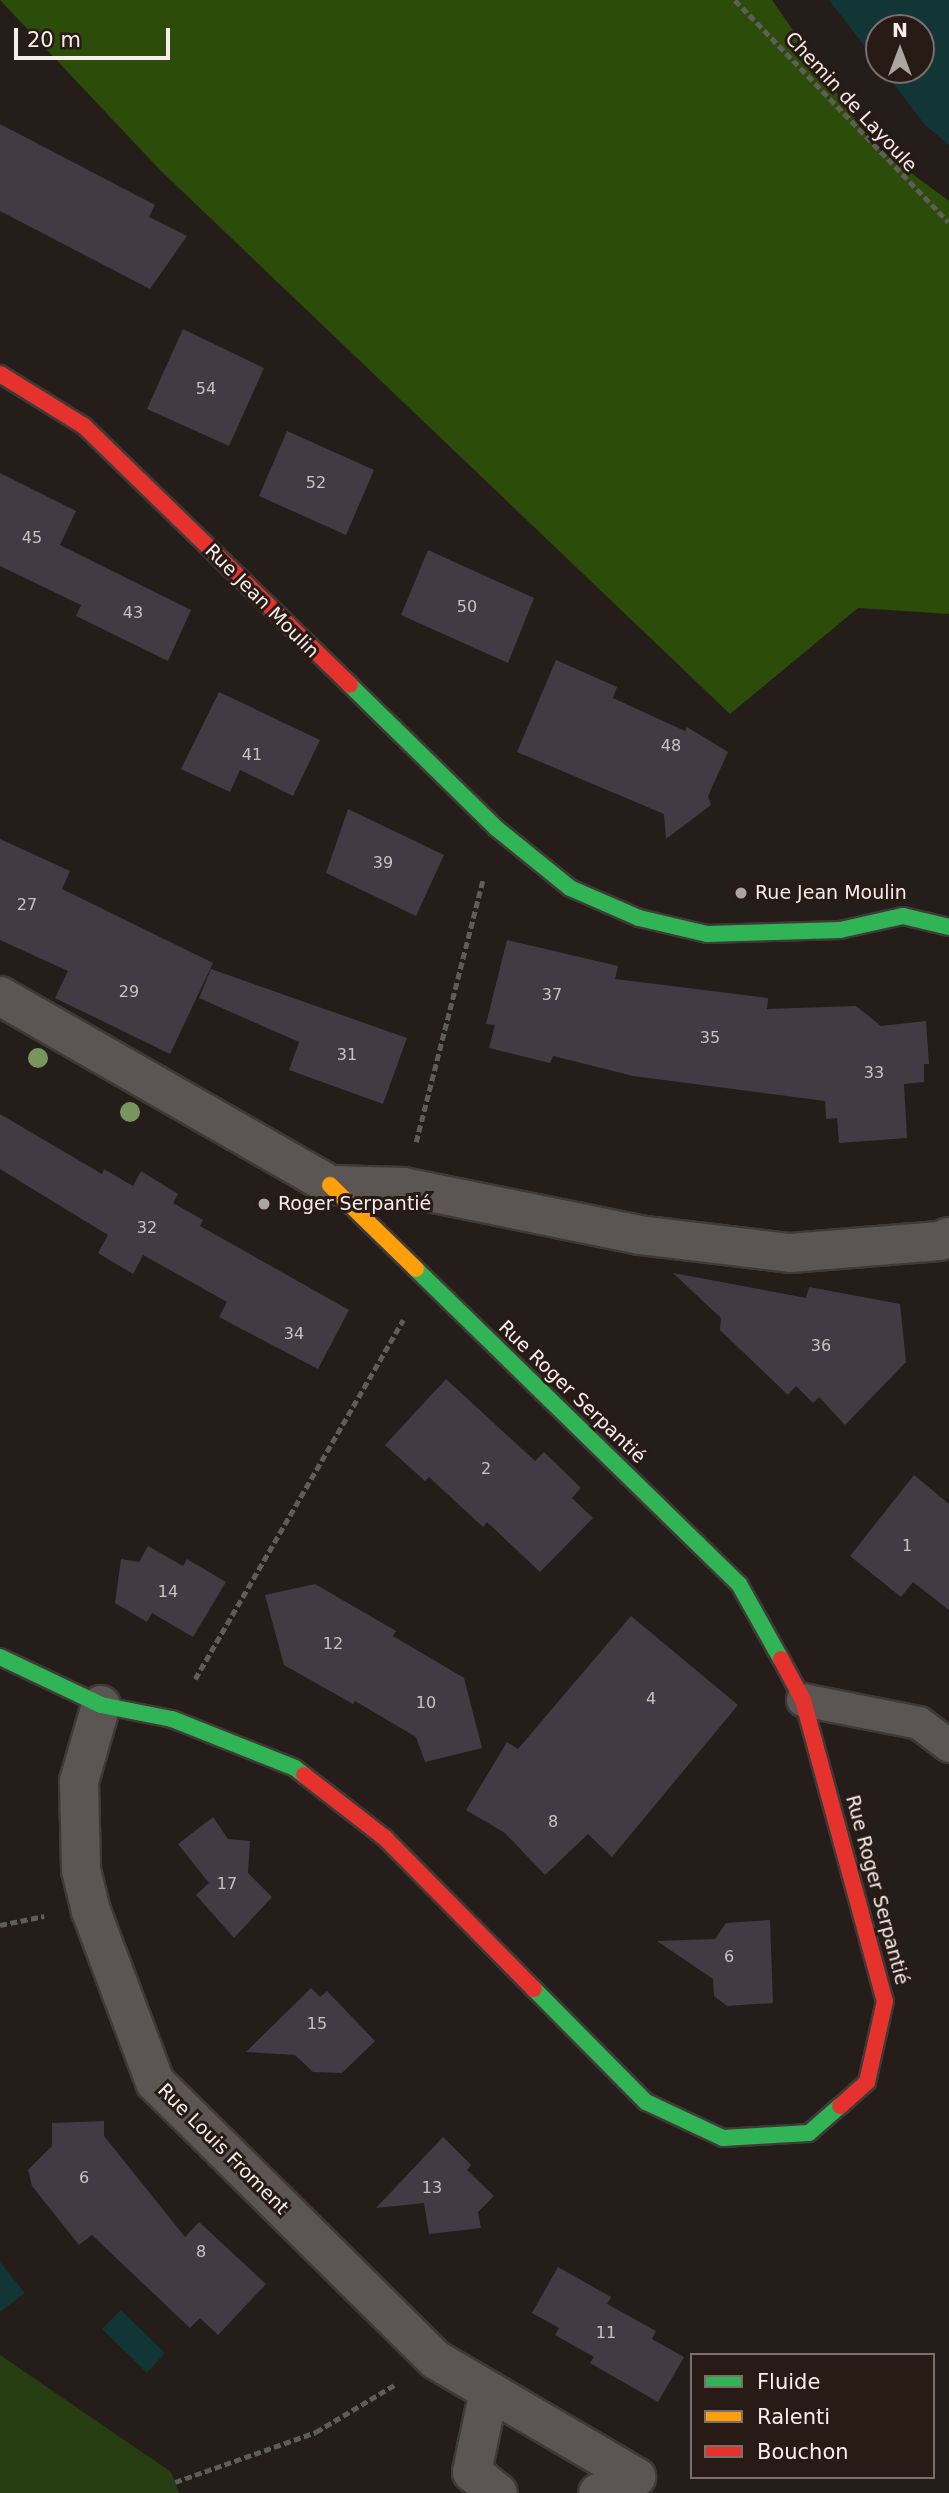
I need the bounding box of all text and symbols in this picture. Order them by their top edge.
scale bar [18,14,173,58]
north arrow [865,14,935,84]
text: N [892,19,908,41]
street label: Chemin de Layoule [780,27,922,177]
text: 20 m [27,28,81,52]
house number: 54 [196,379,216,399]
house number: 52 [306,473,326,493]
house number: 45 [22,528,42,548]
street label: Rue Jean Moulin [200,539,324,663]
house number: 50 [457,597,477,617]
house number: 43 [123,603,143,623]
house number: 48 [661,736,681,756]
house number: 41 [242,745,262,765]
house number: 39 [373,853,393,873]
place label: Rue Jean Moulin [755,882,907,904]
marker: Rue Jean Moulin [733,885,749,901]
house number: 27 [17,895,37,915]
house number: 29 [119,982,139,1002]
house number: 37 [542,985,562,1005]
house number: 35 [700,1028,720,1048]
house number: 31 [337,1045,357,1065]
house number: 33 [864,1063,884,1083]
place label: Roger Serpantié [278,1193,431,1215]
marker: Roger Serpantié [256,1196,272,1212]
house number: 32 [137,1218,157,1238]
street label: Rue Roger Serpantié [494,1316,650,1468]
house number: 34 [284,1324,304,1344]
house number: 36 [811,1336,831,1356]
house number: 2 [481,1459,491,1479]
house number: 1 [902,1536,912,1556]
house number: 14 [158,1582,178,1602]
house number: 12 [323,1634,343,1654]
house number: 4 [646,1689,656,1709]
house number: 10 [416,1693,436,1713]
street label: Rue Roger Serpantié [841,1793,913,1987]
house number: 8 [548,1812,558,1832]
house number: 17 [217,1874,237,1894]
house number: 6 [724,1947,734,1967]
house number: 15 [307,2014,327,2034]
street label: Rue Louis Froment [153,2079,293,2219]
house number: 6 [79,2168,89,2188]
house number: 13 [422,2178,442,2198]
house number: 8 [196,2242,206,2262]
house number: 11 [596,2323,616,2343]
legend [690,2353,935,2479]
text: Fluide [757,2370,820,2394]
text: Ralenti [757,2405,830,2429]
text: Bouchon [757,2440,849,2464]

